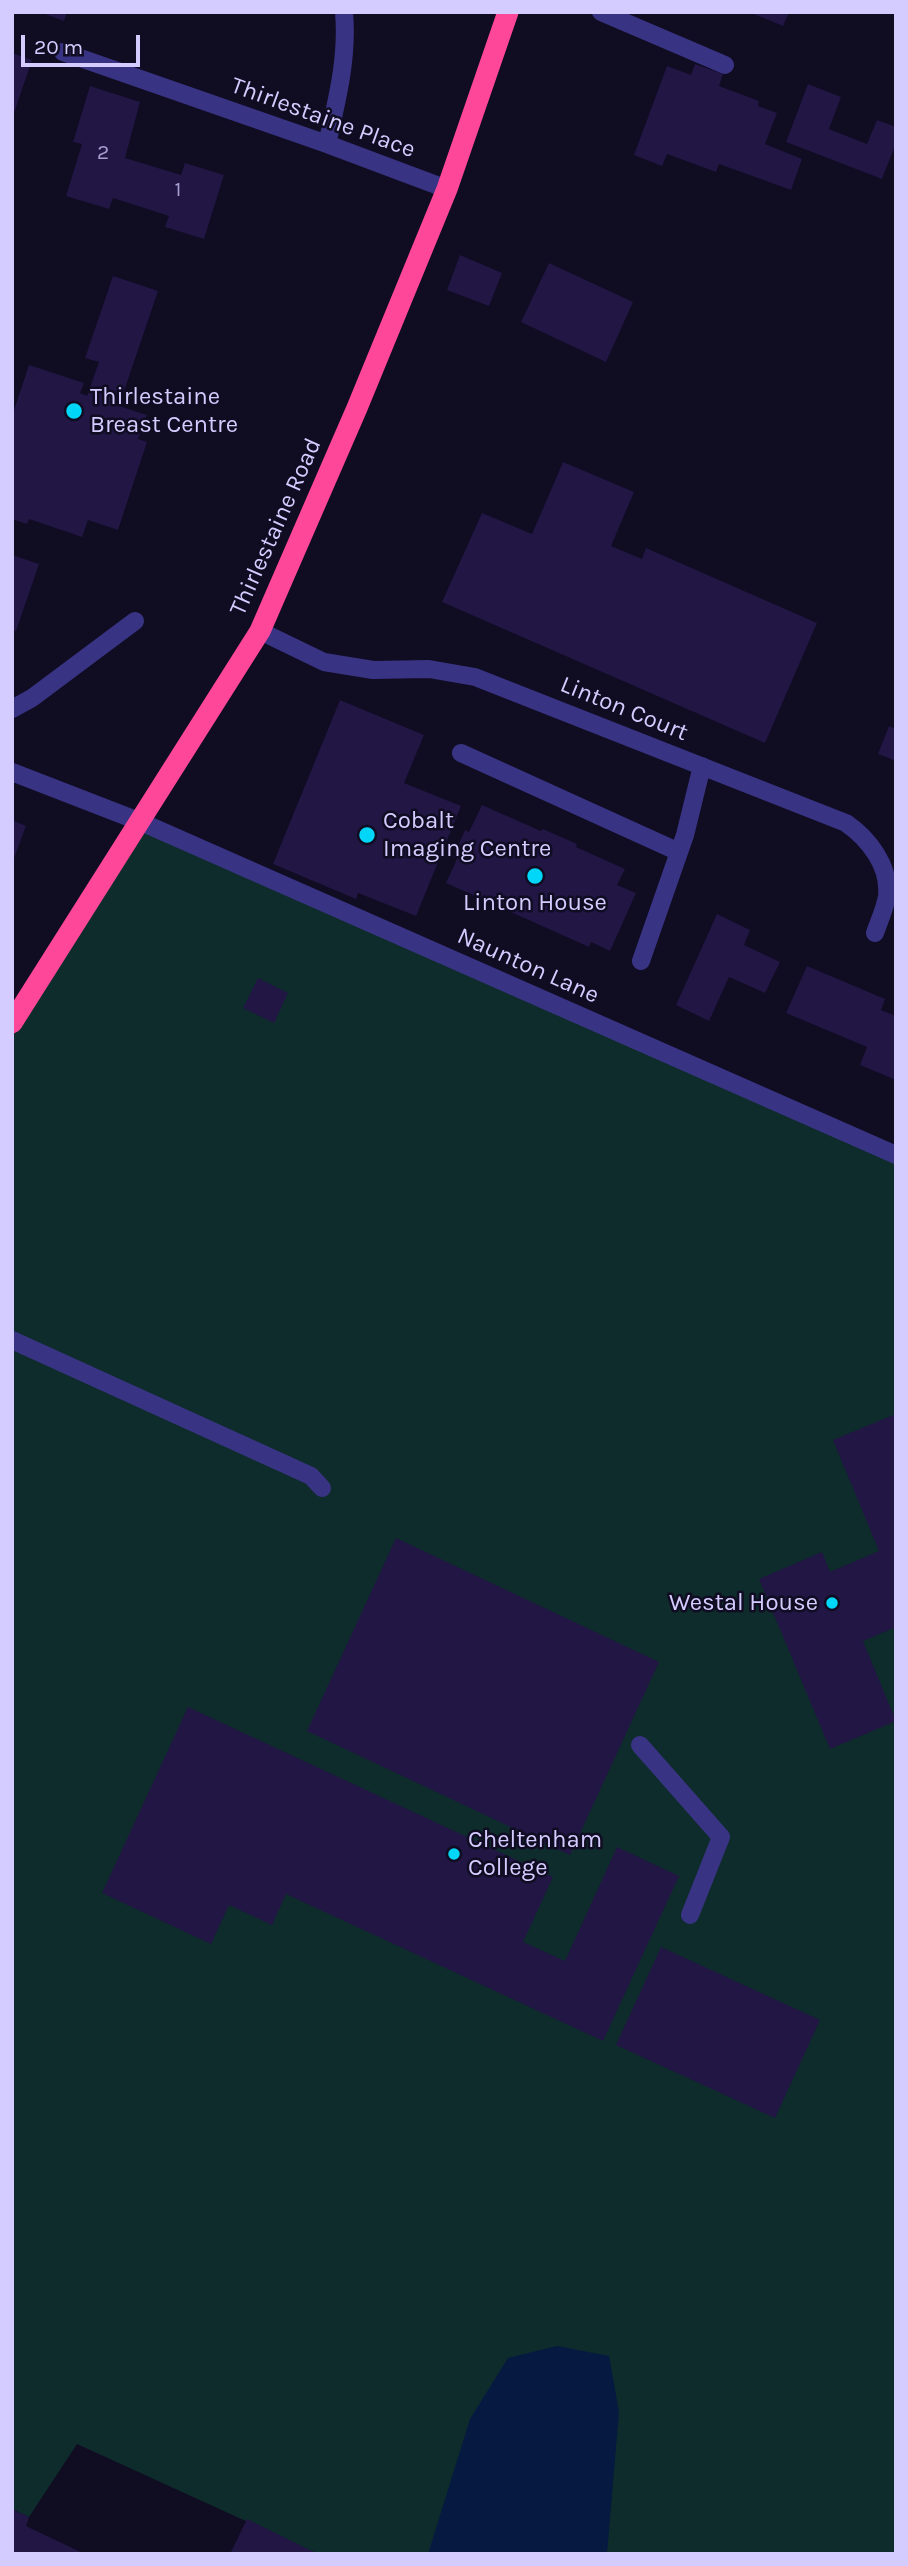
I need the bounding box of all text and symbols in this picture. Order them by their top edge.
scale bar [24,21,144,65]
text: 20 m [34,35,83,59]
street label: Thirlestaine Place [227,71,419,165]
house number: 2 [97,140,109,166]
house number: 1 [175,177,181,203]
place label: Thirlestaine Breast Centre [90,383,238,439]
marker: Thirlestaine Breast Centre [64,401,84,421]
street label: Thirlestaine Road [224,434,328,620]
street label: Linton Court [556,670,692,748]
place label: Cobalt Imaging Centre [383,807,551,863]
marker: Cobalt Imaging Centre [357,825,377,845]
marker: Linton House [525,866,545,886]
place label: Linton House [463,889,607,917]
street label: Naunton Lane [453,922,603,1010]
place label: Westal House [669,1589,818,1617]
marker: Westal House [824,1595,840,1611]
place label: Cheltenham College [468,1826,602,1882]
marker: Cheltenham College [446,1846,462,1862]

